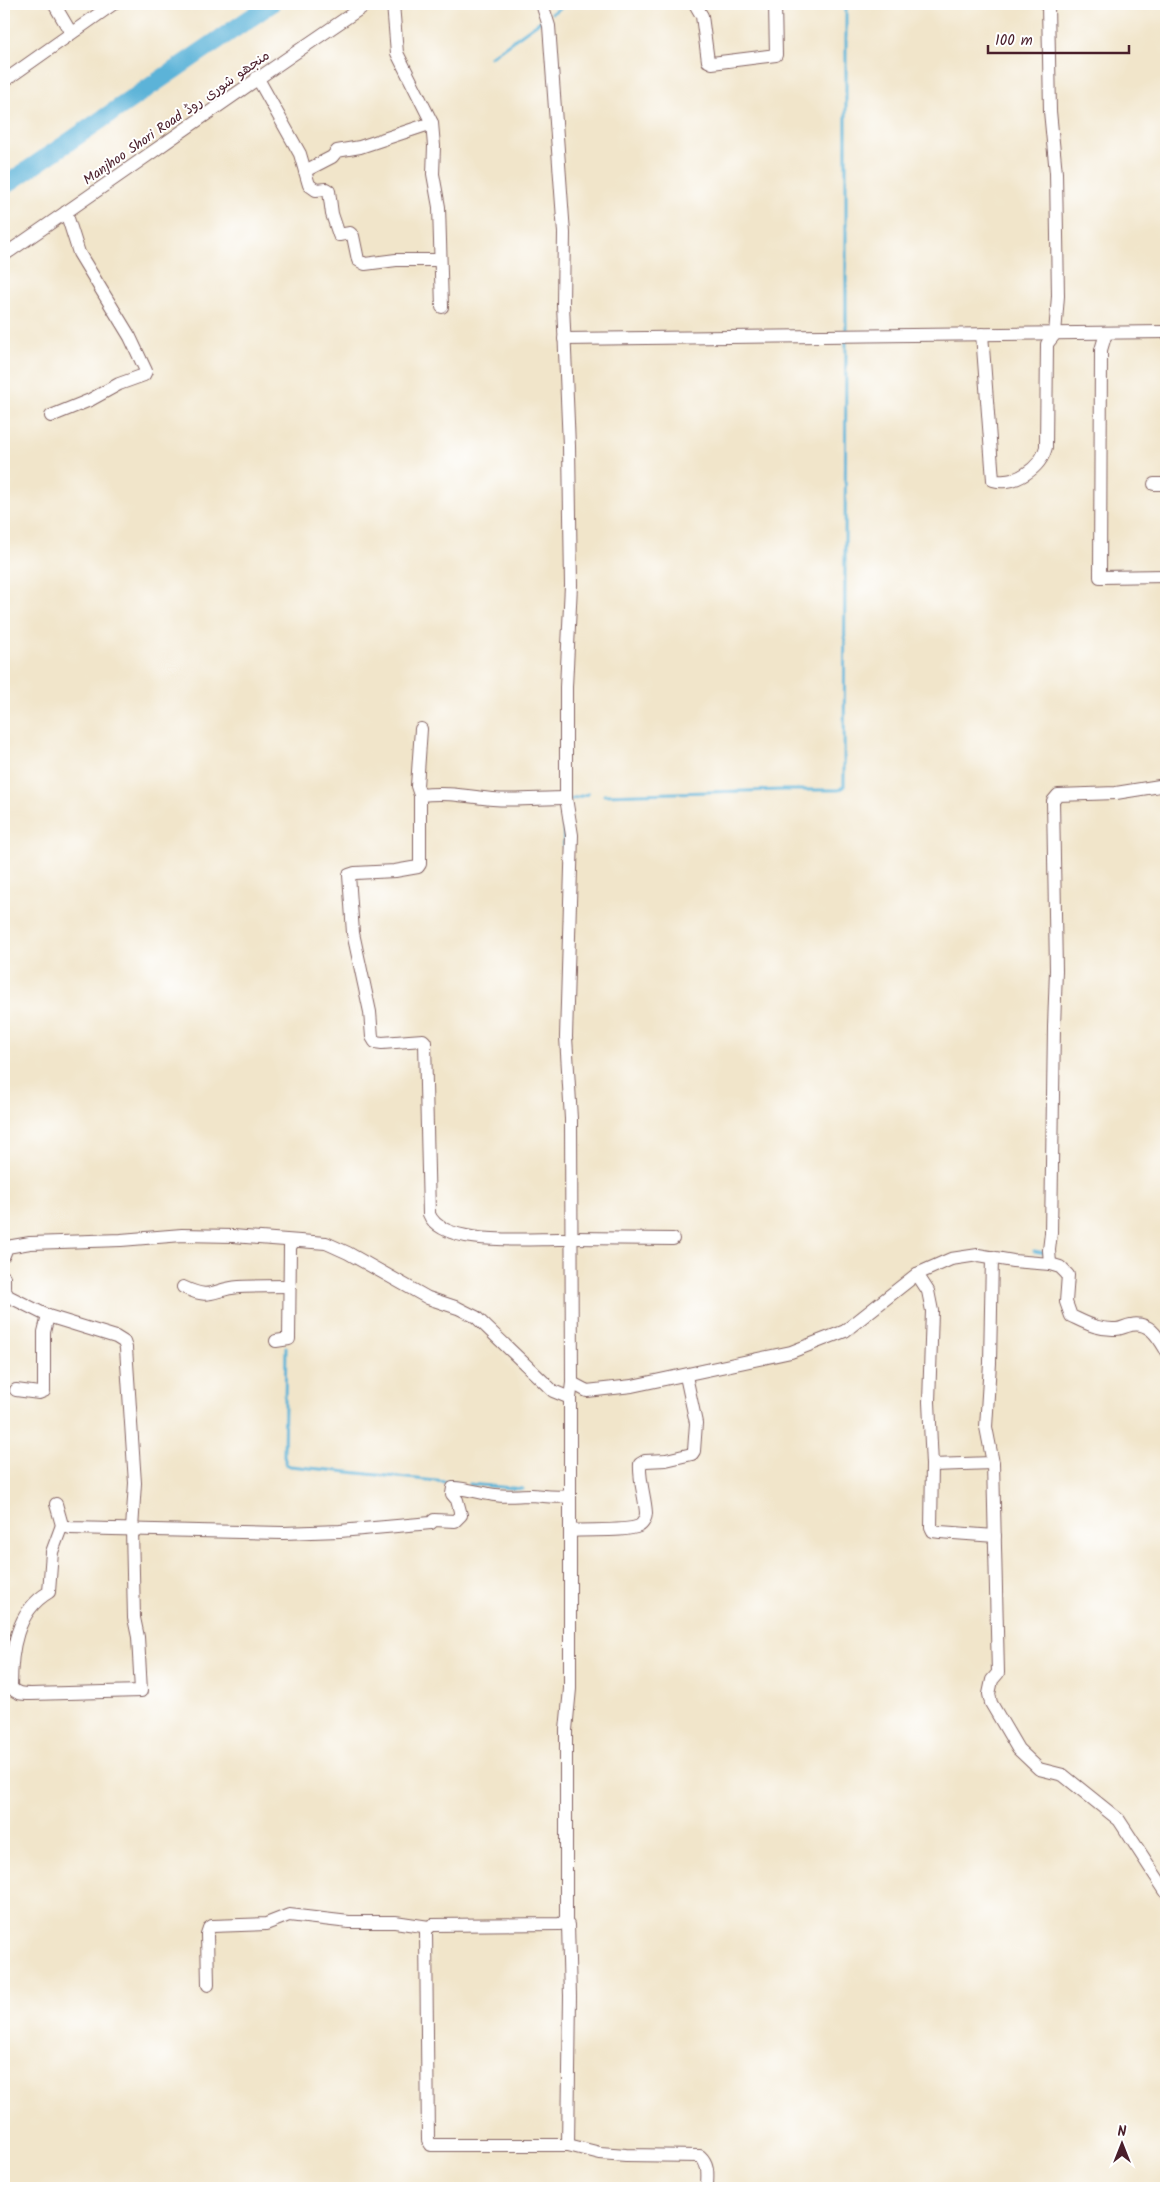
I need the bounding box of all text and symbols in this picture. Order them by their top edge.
scale bar [988,22,1129,54]
text: 100 m [995,29,1033,53]
street label: Manjhoo Shori Road منجھو شوری روڈ [79,45,274,191]
north arrow [1098,2120,1148,2170]
text: N [1118,2121,1127,2143]

